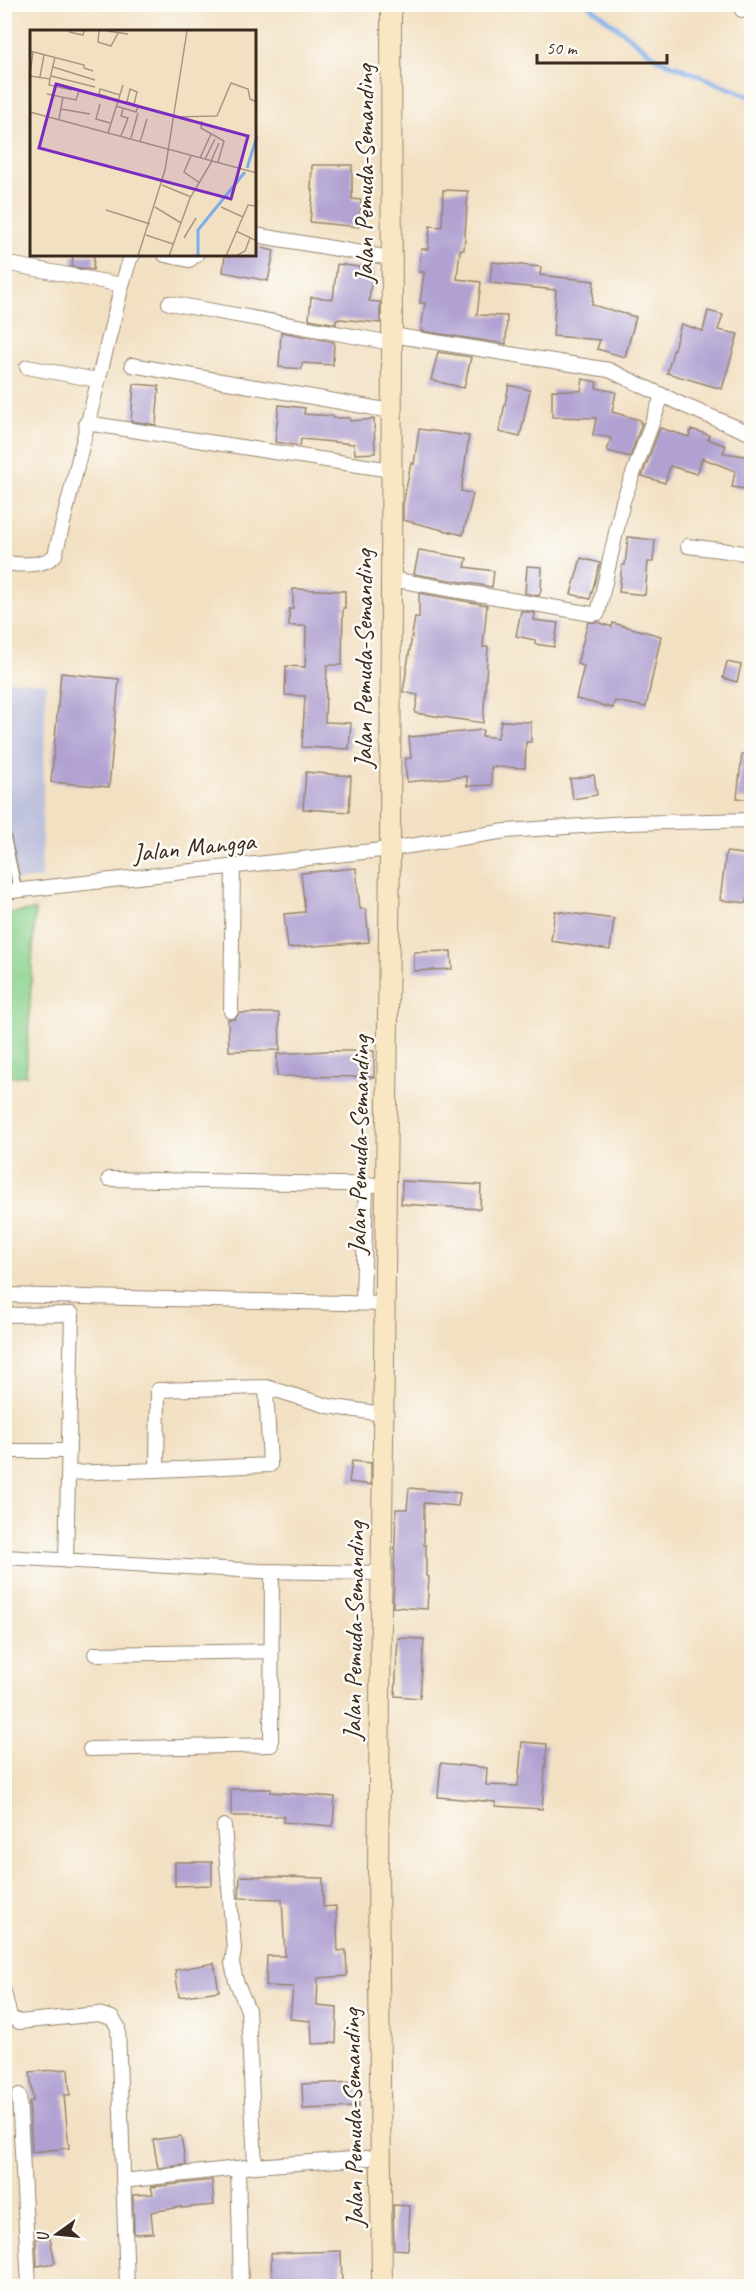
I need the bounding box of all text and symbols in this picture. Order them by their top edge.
scale bar [537,27,668,65]
inset map [30,30,256,256]
text: 50 m [546,37,579,59]
street label: Jalan Pemuda-Semanding [348,63,381,285]
street label: Jalan Pemuda-Semanding [347,548,380,770]
street label: Jalan Mangga [129,824,258,870]
street label: Jalan Pemuda-Semanding [341,1034,377,1257]
street label: Jalan Pemuda-Semanding [336,1520,372,1743]
street label: Jalan Pemuda-Semanding [335,2007,371,2230]
north arrow [27,2204,87,2264]
text: U [32,2228,54,2244]

